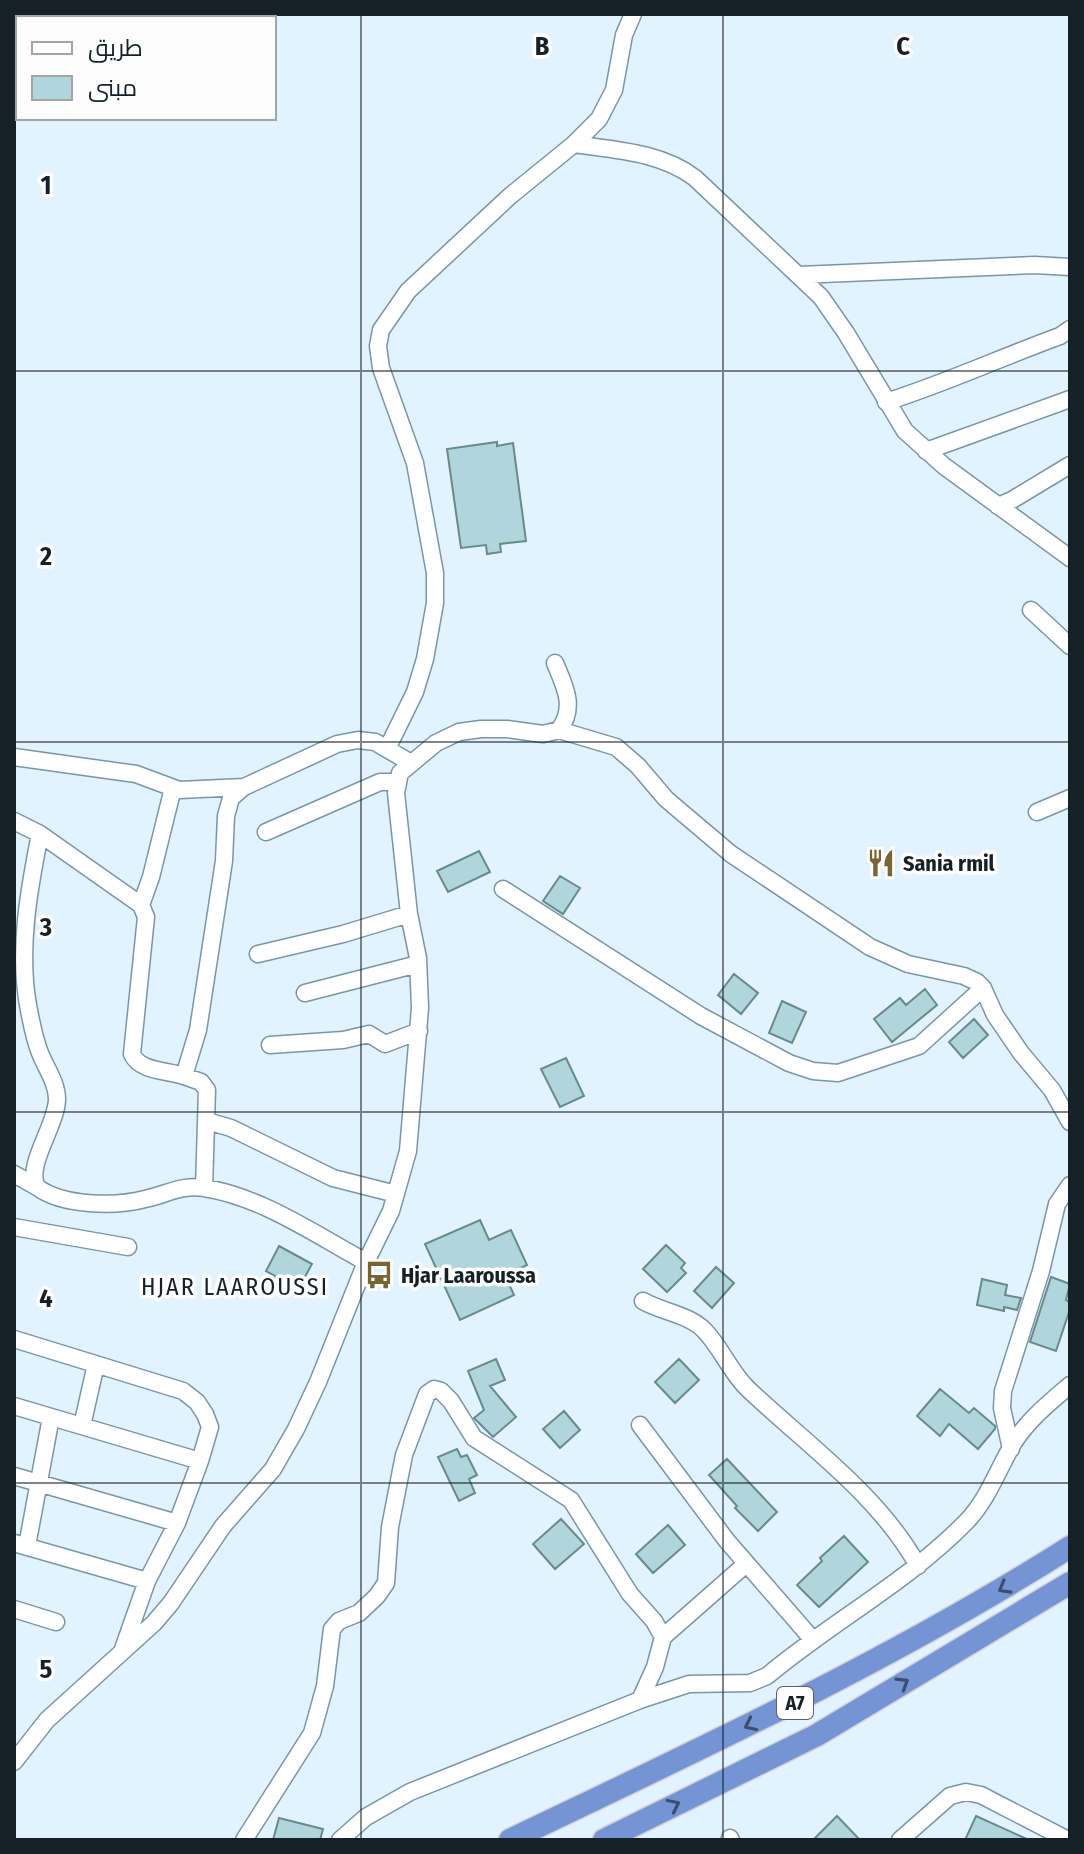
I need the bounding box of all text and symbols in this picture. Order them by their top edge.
legend [16,16,276,120]
text: B [535,31,550,62]
text: C [896,31,910,62]
text: طريق [88,34,143,63]
text: مبنى [88,74,137,102]
text: 1 [41,170,52,201]
text: 2 [39,541,52,572]
restaurant icon: Sania rmil [866,848,896,878]
place label: Sania rmil [903,850,996,877]
text: 3 [39,912,52,943]
bus stop icon: Hjar Laaroussa [364,1260,394,1290]
place label: Hjar Laaroussa [401,1262,536,1289]
district label: HJAR LAAROUSSI [141,1273,329,1301]
text: 4 [39,1283,53,1314]
one-way arrow [998,1578,1013,1594]
text: 5 [40,1654,53,1685]
one-way arrow [894,1677,909,1693]
road number: A7 [777,1687,813,1719]
one-way arrow [744,1715,759,1731]
one-way arrow [665,1800,680,1815]

